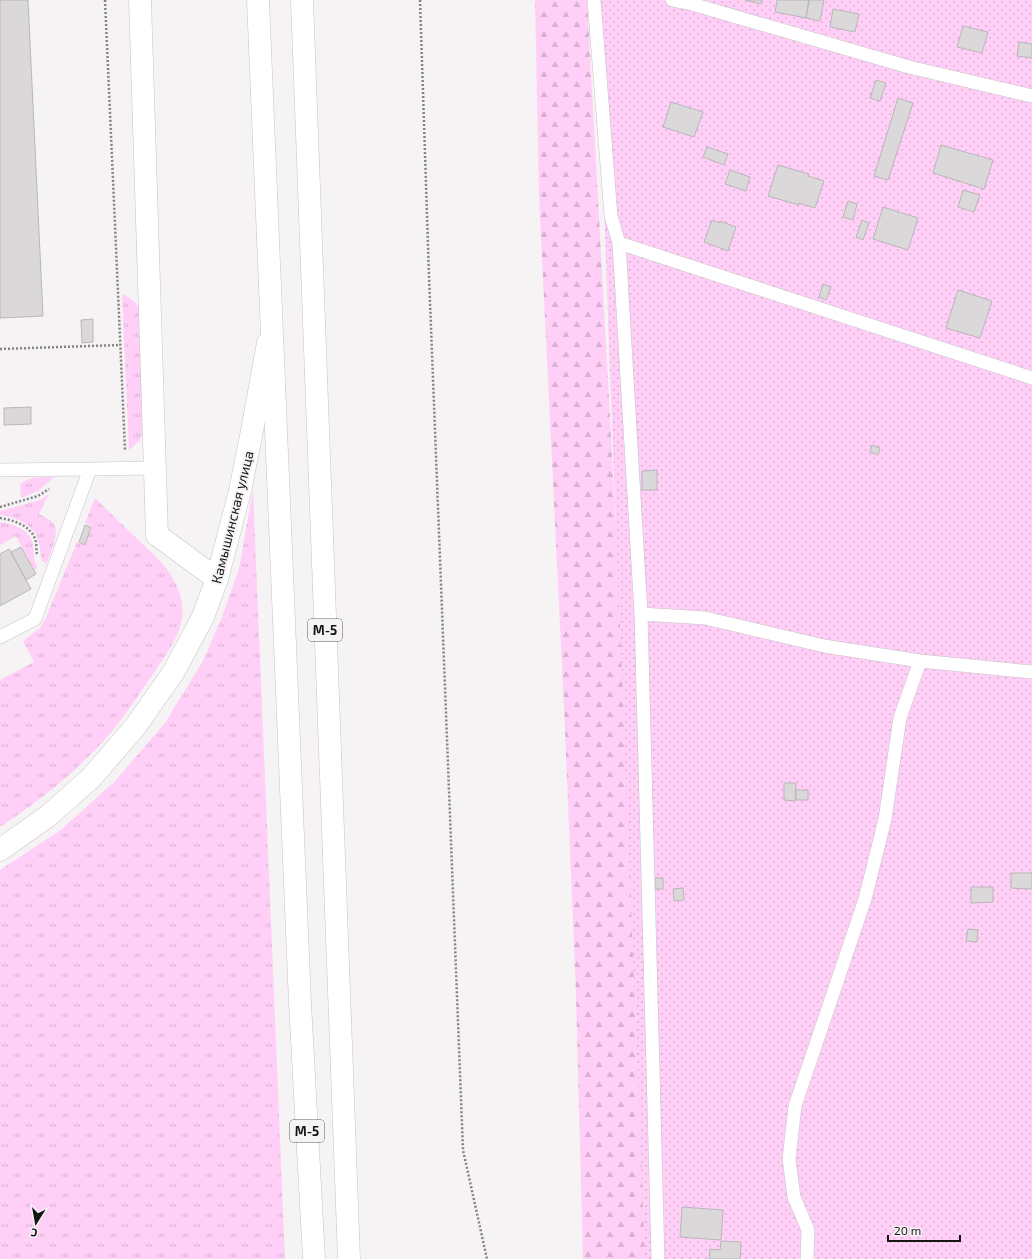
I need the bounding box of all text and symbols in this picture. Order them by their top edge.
street label: Камышинская улица [207,449,257,585]
road number: М-5 [308,619,342,641]
road number: М-5 [290,1120,324,1142]
north arrow [16,1203,56,1243]
scale bar [888,1217,960,1243]
text: 20 m [894,1223,921,1237]
text: С [29,1226,38,1240]

